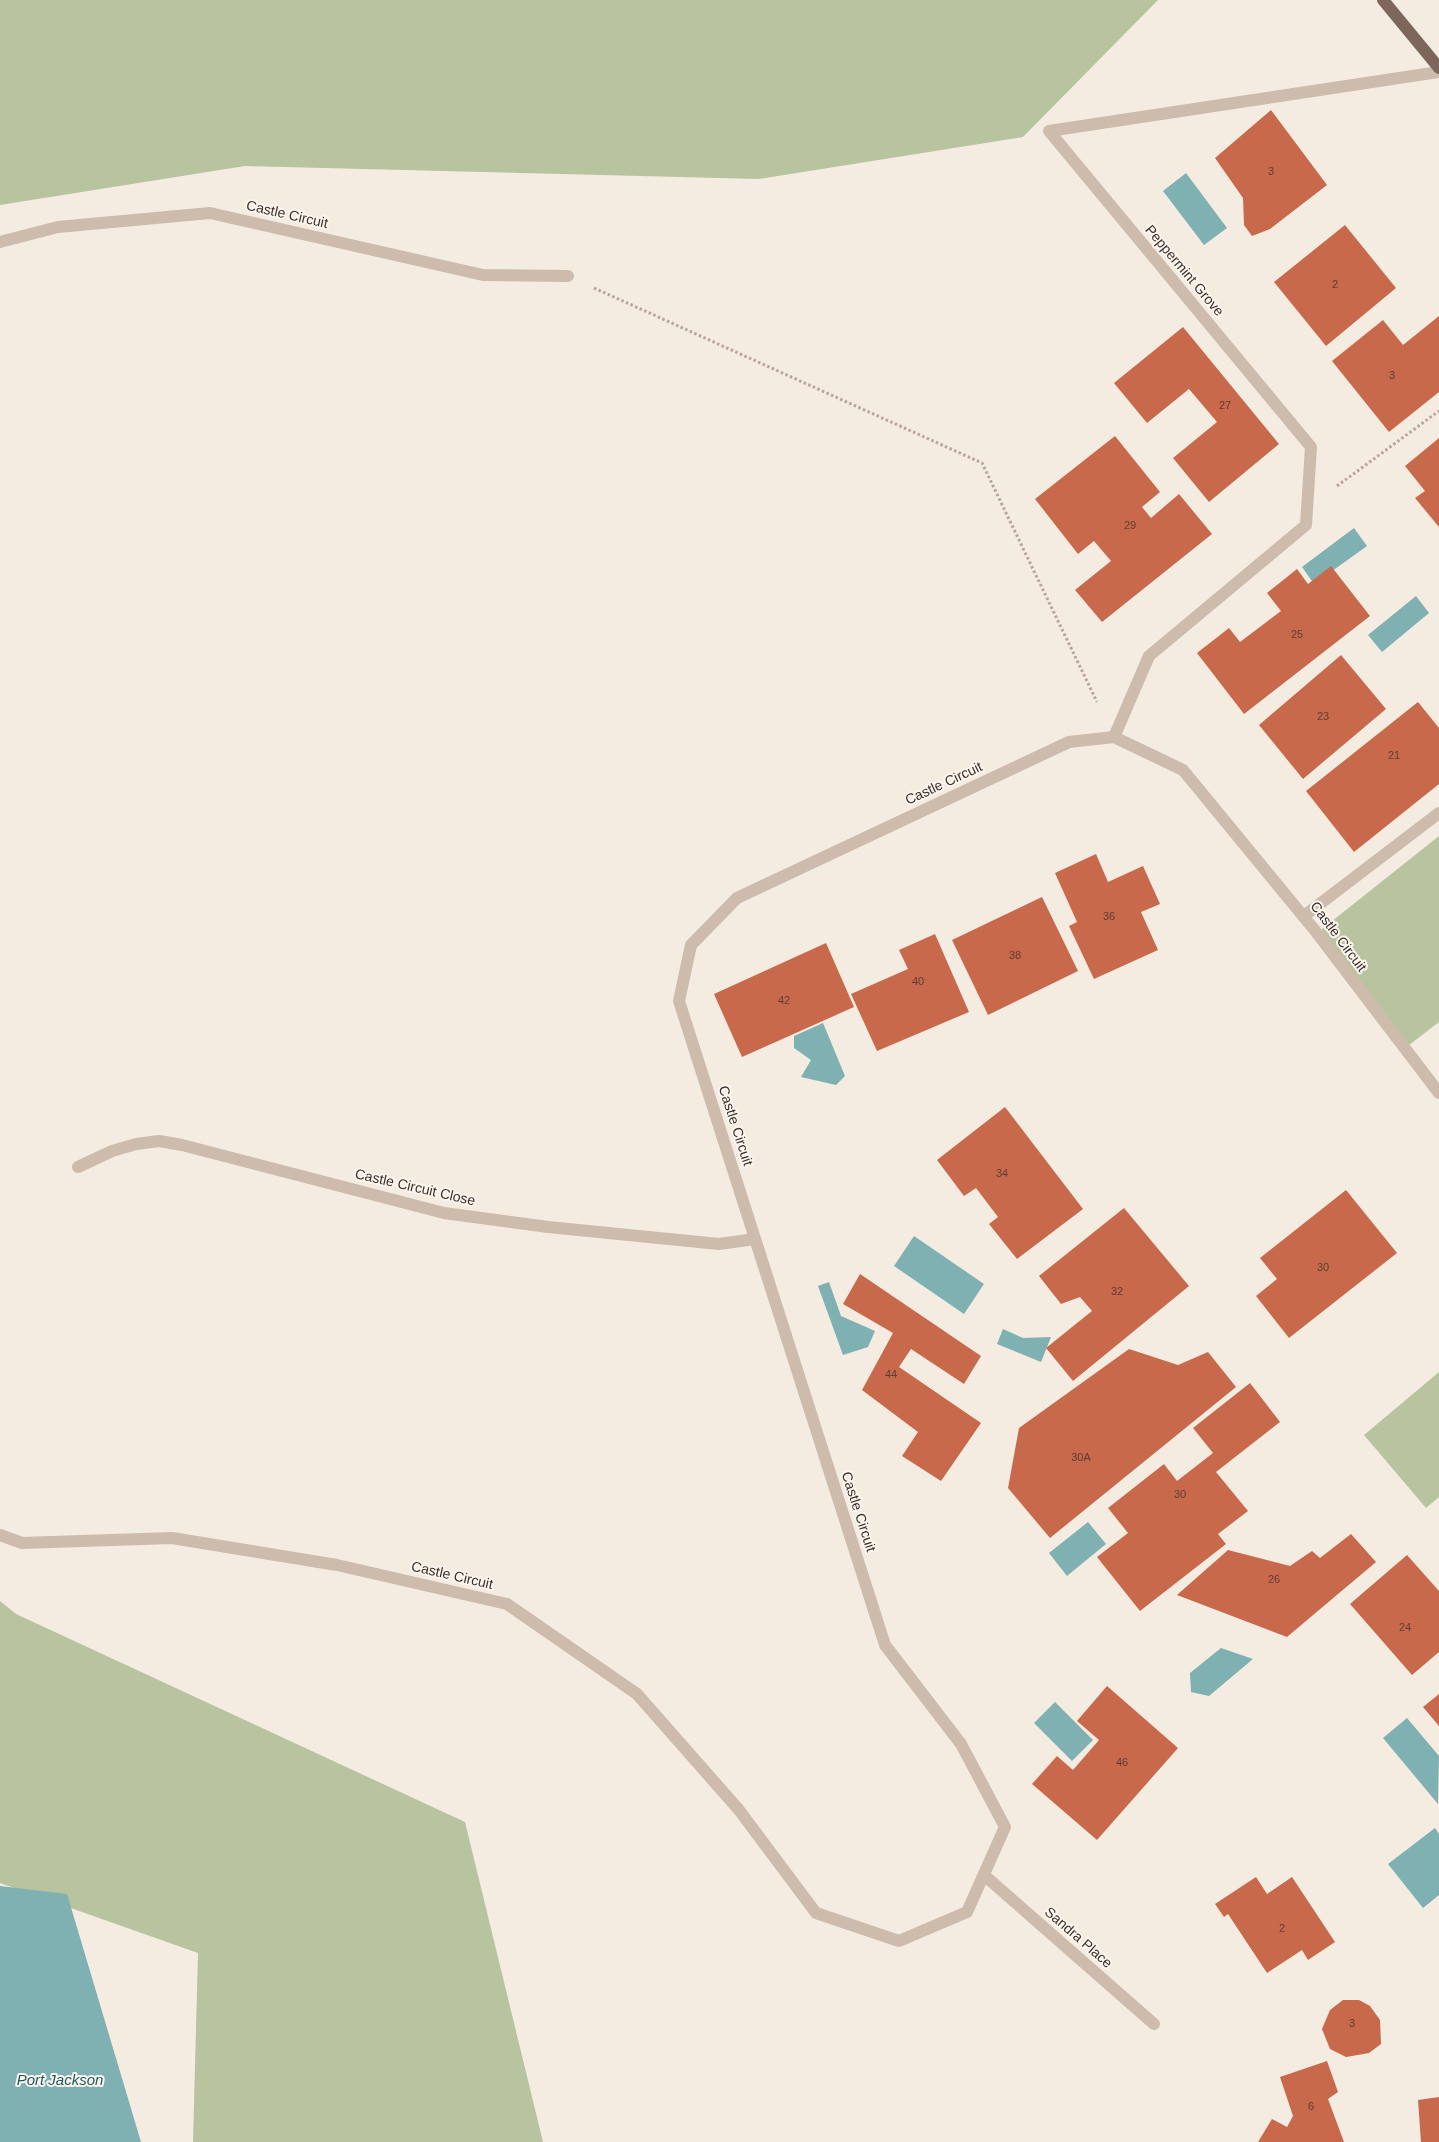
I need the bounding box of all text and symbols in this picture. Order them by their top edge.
house number: 3 [1268,165,1274,179]
street label: Castle Circuit [245,197,329,233]
street label: Peppermint Grove [1141,222,1227,320]
house number: 2 [1332,278,1338,292]
house number: 3 [1389,369,1395,383]
house number: 27 [1219,399,1231,413]
house number: 29 [1124,519,1136,533]
house number: 25 [1291,628,1303,642]
house number: 23 [1317,710,1329,724]
house number: 21 [1388,749,1400,763]
street label: Castle Circuit [903,759,985,809]
street label: Castle Circuit [1306,899,1370,975]
house number: 36 [1103,910,1115,924]
house number: 38 [1009,949,1021,963]
house number: 40 [912,975,924,989]
house number: 42 [778,994,790,1008]
street label: Castle Circuit [714,1084,756,1168]
street label: Castle Circuit Close [353,1166,477,1210]
house number: 34 [996,1167,1008,1181]
house number: 30 [1317,1261,1329,1275]
house number: 32 [1111,1285,1123,1299]
house number: 44 [885,1368,897,1382]
house number: 30A [1071,1451,1091,1465]
street label: Castle Circuit [837,1470,879,1554]
house number: 30 [1174,1488,1186,1502]
street label: Castle Circuit [410,1558,494,1594]
house number: 26 [1268,1573,1280,1587]
house number: 24 [1399,1621,1411,1635]
house number: 46 [1116,1756,1128,1770]
street label: Sandra Place [1041,1904,1115,1972]
house number: 2 [1279,1922,1285,1936]
house number: 3 [1349,2017,1355,2031]
water label: Port Jackson [17,2072,103,2090]
house number: 6 [1308,2100,1314,2114]

